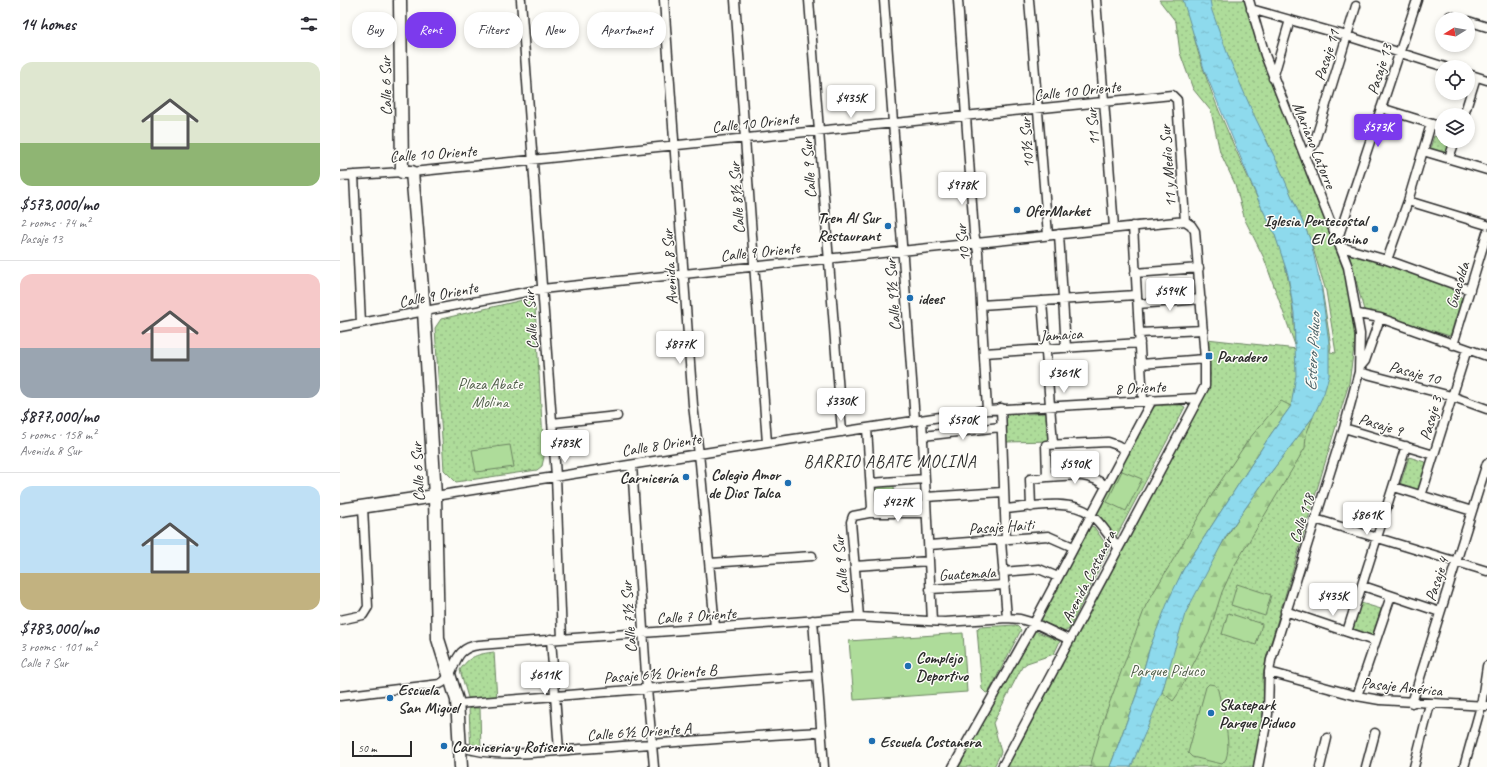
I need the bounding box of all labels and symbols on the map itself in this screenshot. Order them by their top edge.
north arrow [1435,12,1475,52]
street label: Pasaje 11 [1310,27,1344,83]
street label: Pasaje 13 [1363,40,1398,97]
street label: Calle 6 Sur [375,54,397,116]
street label: Calle 10 Oriente [1033,76,1123,105]
pin: $435K [823,85,879,119]
street label: Mariano Latorre [1288,99,1341,193]
street label: 11 Sur [1081,105,1105,146]
street label: Calle 10 Oriente [711,108,801,137]
pin: $573K [1350,114,1406,148]
street label: 10½ Sur [1015,115,1039,169]
street label: 11 y Medio Sur [1155,123,1181,208]
street label: Calle 9 Sur [797,136,821,199]
street label: Calle 10 Oriente [389,141,479,167]
street label: Calle 8½ Sur [724,159,749,235]
pin: $978K [934,172,990,206]
place label: OferMarket [1025,201,1092,221]
marker: OferMarket [1012,205,1022,215]
place label: Tren Al Sur Restaurant [817,208,882,246]
place label: Iglesia Pentecostal El Camino [1264,211,1370,249]
marker: Tren Al Sur Restaurant [883,221,893,231]
street label: 10 Sur [951,221,975,263]
marker: Iglesia Pentecostal El Camino [1370,224,1380,234]
street label: Avenida 8 Sur [657,226,683,305]
street label: Calle 9 Oriente [719,238,803,266]
street label: Calle 9½ Sur [880,256,905,332]
street label: Guacolda [1441,259,1475,311]
street label: Calle 9 Oriente [397,277,481,312]
pin: $594K [1142,278,1198,312]
street label: Calle 7 Sur [519,287,543,350]
place label: idees [918,289,946,309]
marker: idees [905,293,915,303]
water label: Estero Piduco [1300,310,1325,392]
street label: Jamaica [1038,323,1084,347]
pin: $877K [652,331,708,365]
place label: Paradero [1217,347,1268,367]
marker: Paradero [1204,351,1214,361]
street label: Pasaje 10 [1387,357,1444,390]
pin: $361K [1036,360,1092,394]
park label: Plaza Abate Molina [458,374,524,412]
street label: 8 Oriente [1114,377,1168,399]
pin: $330K [813,388,869,422]
street label: Pasaje 3 [1415,392,1447,443]
pin: $570K [935,407,991,441]
street label: Pasaje 9 [1356,409,1407,442]
street label: Calle 8 Oriente [620,429,704,461]
pin: $783K [537,430,593,464]
street label: Calle 6 Sur [406,440,430,502]
district label: BARRIO ABATE MOLINA [804,451,977,472]
pin: $590K [1047,451,1103,485]
place label: Colegio Amor de Dios Talca [708,465,782,503]
place label: Carnicería [620,468,680,488]
marker: Carnicería [681,472,691,482]
marker: Colegio Amor de Dios Talca [783,478,793,488]
pin: $427K [870,489,926,523]
street label: Calle 118 [1285,489,1320,545]
pin: $861K [1339,502,1395,536]
street label: Pasaje Haiti [968,515,1036,539]
street label: Avenida Costanera [1057,526,1121,626]
street label: Calle 9 Sur [828,532,854,595]
street label: Pasaje 4 [1420,553,1454,604]
street label: Guatemala [938,562,997,585]
street label: Calle 7½ Sur [616,578,641,654]
pin: $435K [1305,583,1361,617]
street label: Calle 7 Oriente [656,603,738,629]
place label: Complejo Deportivo [916,648,969,686]
street label: Pasaje 6½ Oriente B [603,660,719,688]
marker: Complejo Deportivo [903,661,913,671]
park label: Parque Piduco [1130,661,1206,681]
pin: $611K [517,662,573,696]
street label: Pasaje América [1361,673,1445,701]
place label: Escuela San Miguel [398,680,462,718]
marker: Escuela San Miguel [385,693,395,703]
place label: Skatepark Parque Piduco [1219,695,1296,733]
marker: Skatepark Parque Piduco [1206,708,1216,718]
street label: Calle 6½ Oriente A [586,718,693,746]
place label: Escuela Costanera [880,732,983,752]
marker: Escuela Costanera [867,736,877,746]
place label: Carniceria y Rotiseria [452,737,575,757]
scale bar [352,739,412,758]
marker: Carniceria y Rotiseria [439,741,449,751]

